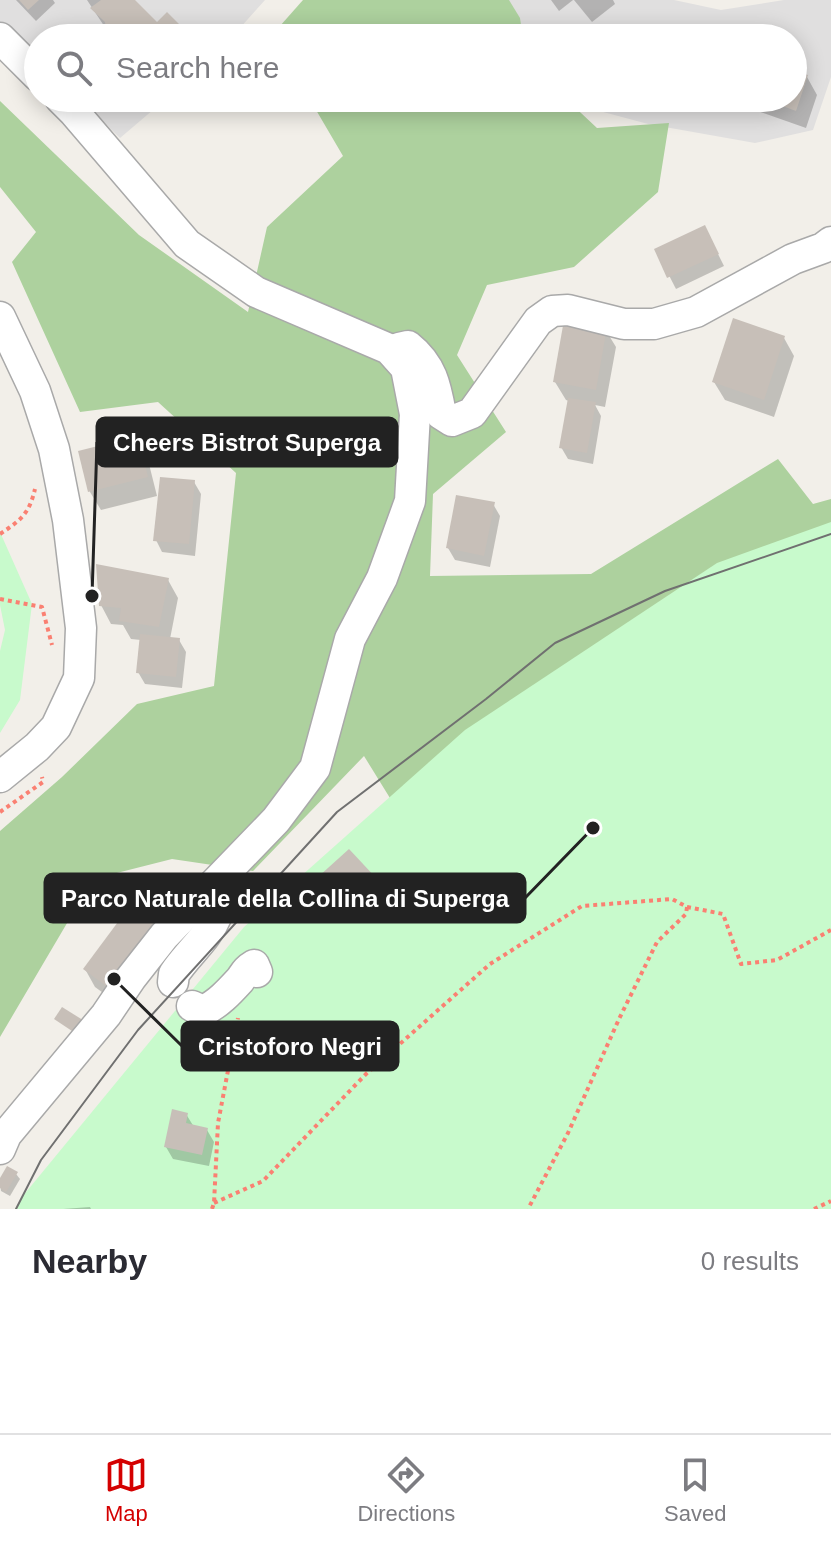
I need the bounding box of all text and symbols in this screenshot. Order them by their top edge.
search box [24,24,807,112]
icon: search [52,46,96,90]
text: Search here [116,51,279,84]
callout: Cheers Bistrot Superga [97,418,397,466]
text: Cheers Bistrot Superga [113,429,382,456]
callout: Parco Naturale della Collina di Superga [45,874,525,922]
text: Parco Naturale della Collina di Superga [61,885,510,912]
callout: Cristoforo Negri [182,1022,398,1070]
text: Cristoforo Negri [198,1033,382,1060]
text: Nearby [32,1242,147,1280]
text: 0 results [701,1246,799,1276]
tab: Map [104,1453,148,1527]
tab: Directions [357,1453,455,1527]
tab: Saved [664,1453,727,1527]

